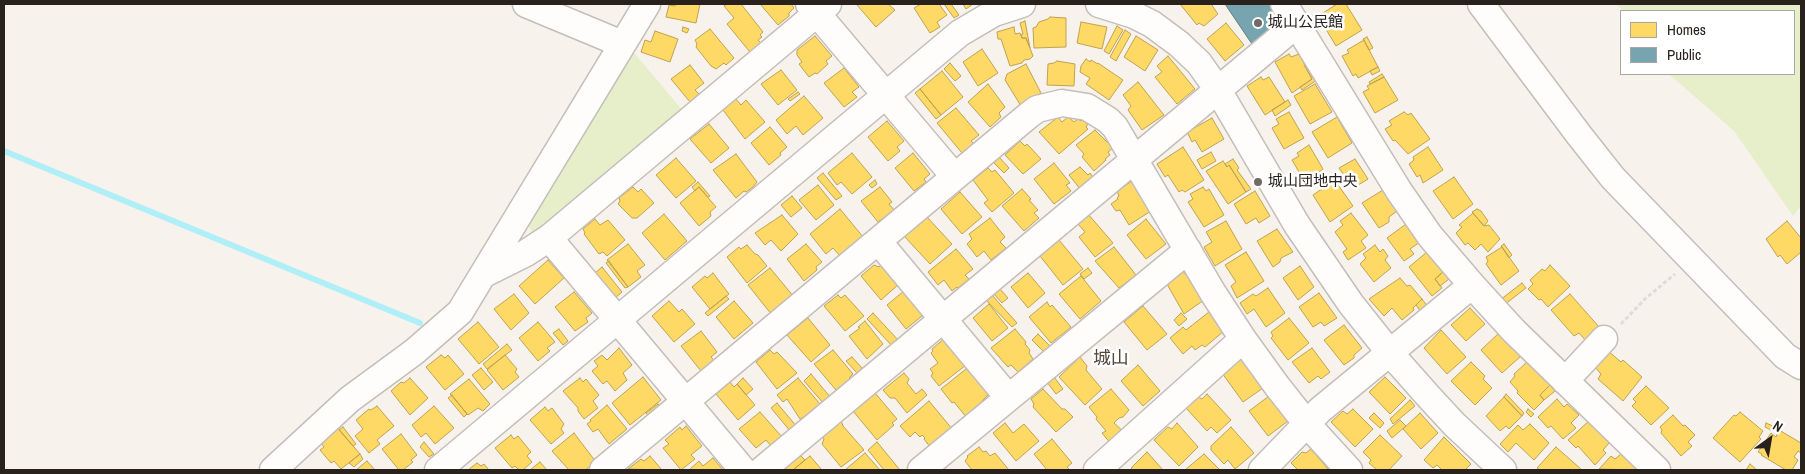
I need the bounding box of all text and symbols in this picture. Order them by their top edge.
legend [1620,10,1795,75]
place label: 城山公民館 [1268,14,1343,32]
marker: 城山公民館 [1252,17,1264,29]
text: Homes [1667,19,1706,40]
text: Public [1667,44,1701,65]
place label: 城山団地中央 [1268,173,1358,191]
marker: 城山団地中央 [1252,176,1264,188]
district label: 城山 [1093,348,1129,370]
north arrow [1745,414,1795,464]
text: N [1770,416,1786,436]

